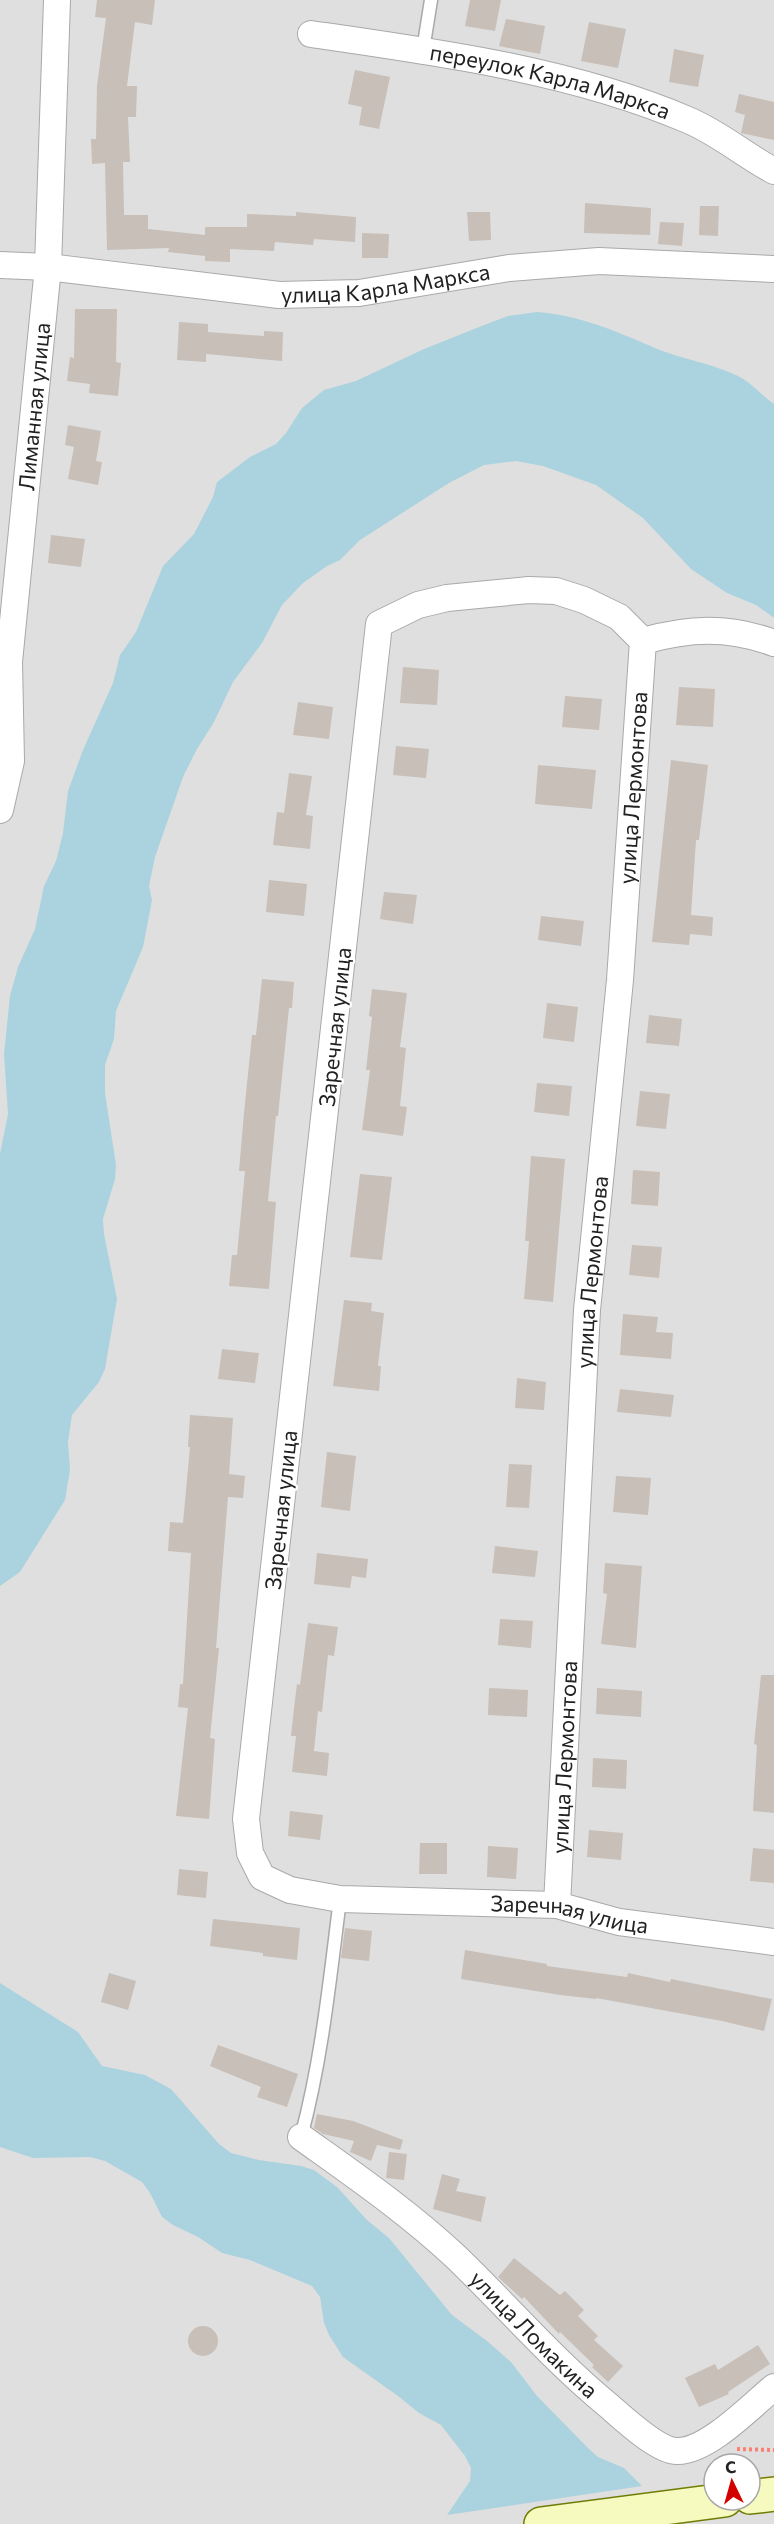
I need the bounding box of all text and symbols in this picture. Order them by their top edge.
street label: переулок Карла Маркса [428,38,674,124]
street label: улица Карла Маркса [281,257,492,308]
street label: Лиманная улица [12,321,55,492]
street label: улица Лермонтова [613,691,653,885]
street label: Заречная улица [313,946,356,1108]
street label: улица Лермонтова [570,1174,613,1369]
street label: Заречная улица [259,1429,302,1591]
street label: улица Лермонтова [546,1660,582,1854]
street label: Заречная улица [490,1889,650,1939]
street label: улица Ломакина [465,2265,604,2403]
north arrow [702,2452,762,2512]
text: С [724,2457,737,2476]

